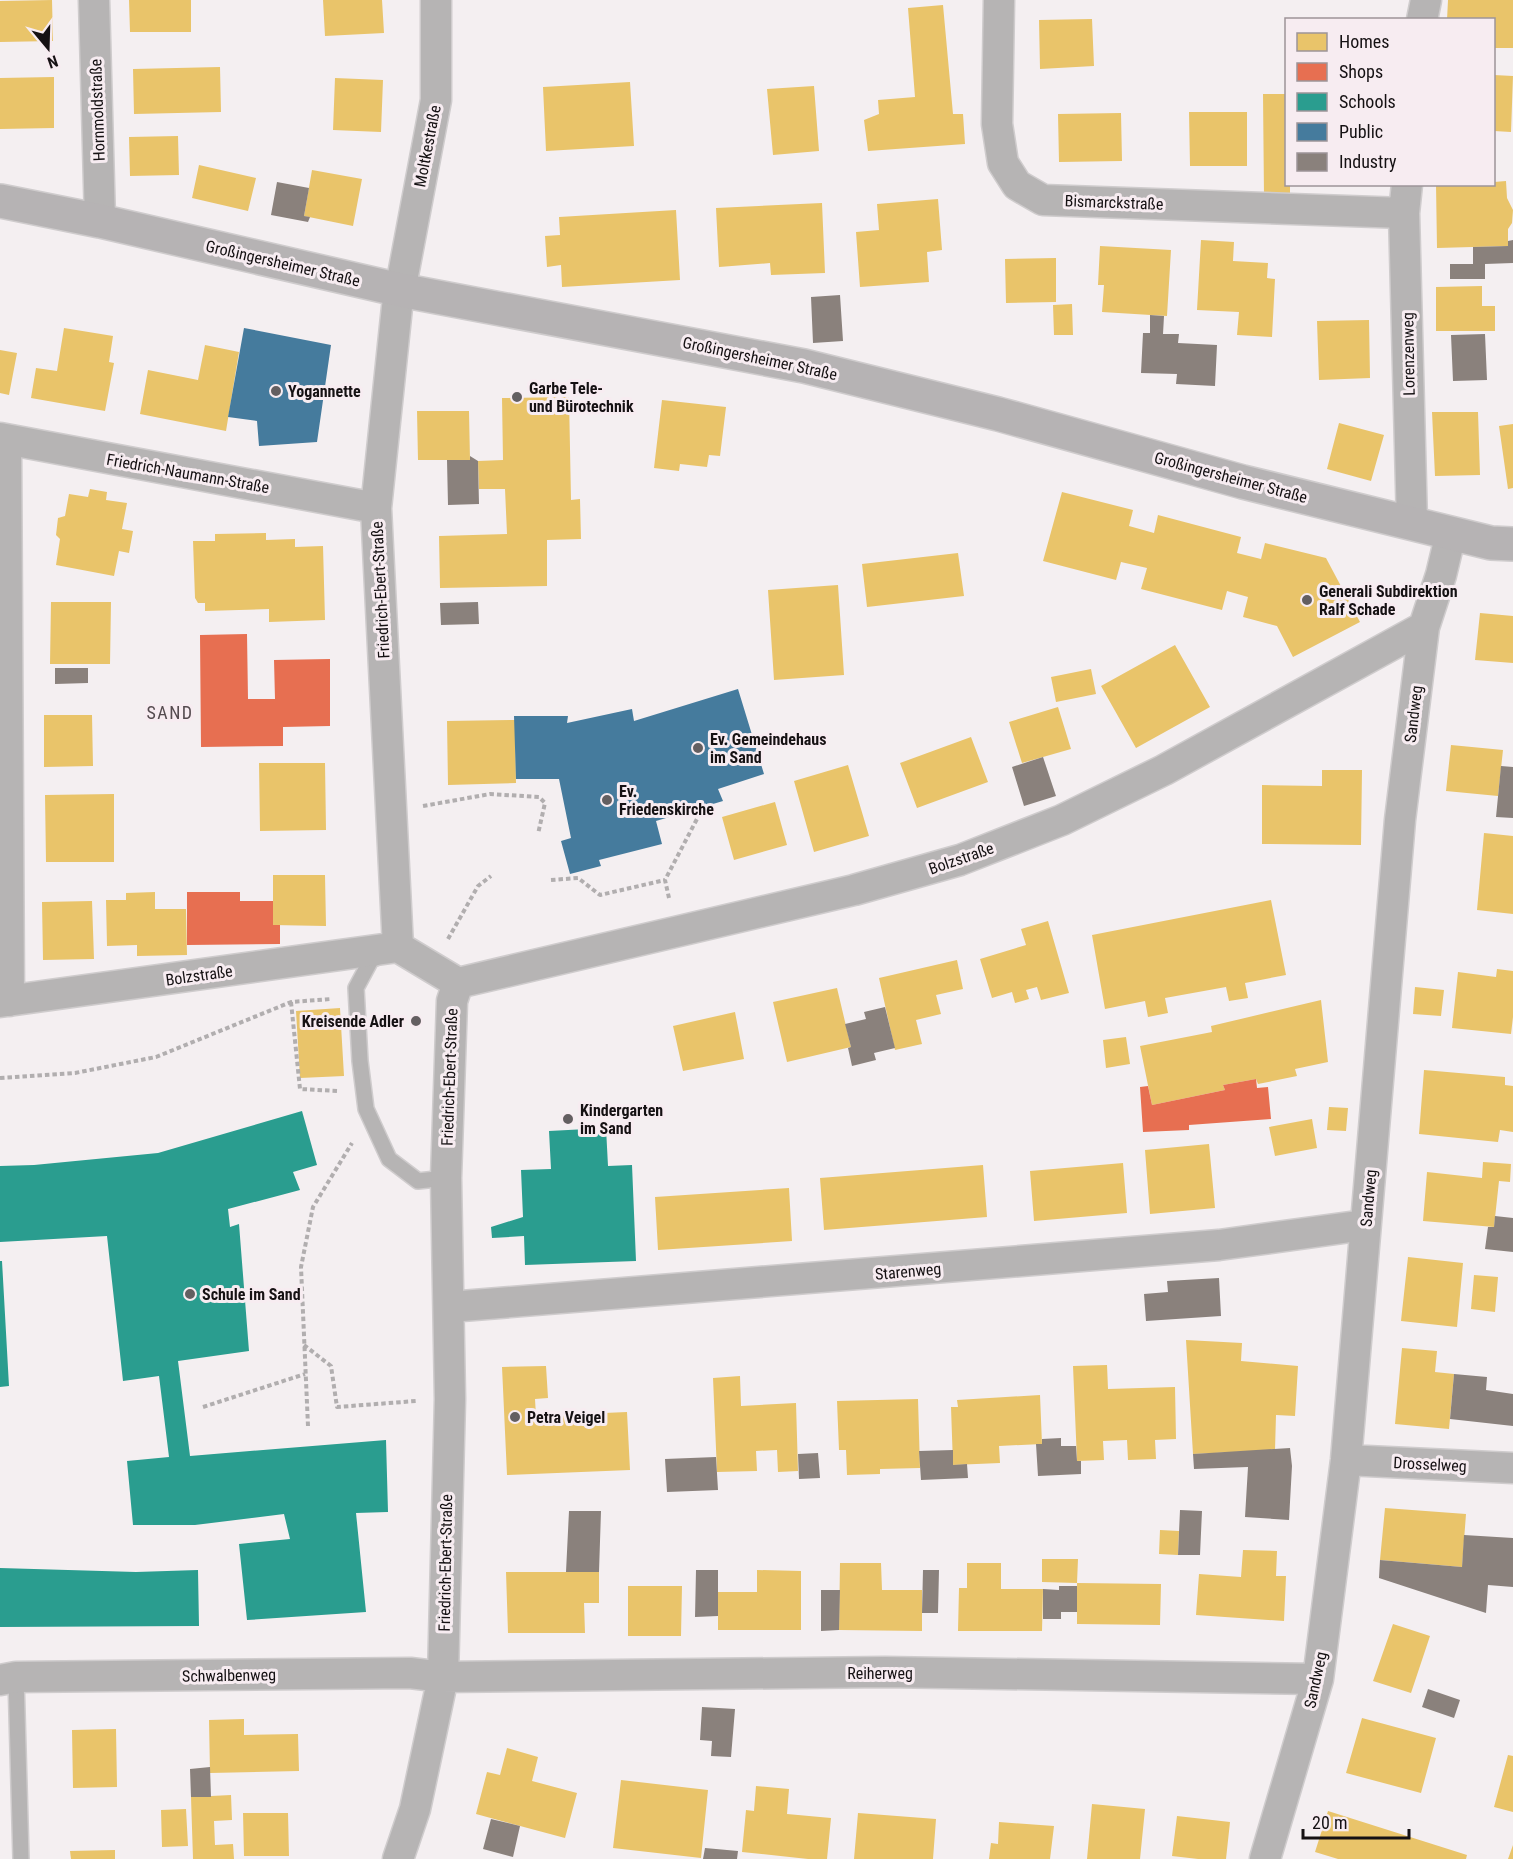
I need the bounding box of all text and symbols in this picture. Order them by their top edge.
north arrow [18,18,78,78]
legend [1285,18,1495,186]
text: Homes [1339,31,1389,52]
text: N [45,51,60,72]
street label: Hornmoldstraße [86,58,109,161]
text: Shops [1339,61,1383,82]
text: Schools [1339,91,1396,112]
street label: Moltkestraße [410,103,445,189]
text: Public [1339,121,1383,142]
text: Industry [1339,151,1397,172]
street label: Bismarckstraße [1064,191,1164,214]
street label: Großingersheimer Straße [204,236,362,290]
street label: Lorenzenweg [1398,312,1419,396]
street label: Großingersheimer Straße [681,333,839,384]
place label: Garbe Tele- und Bürotechnik [529,379,634,416]
place label: Yogannette [288,382,361,401]
marker: Yogannette [269,384,283,398]
marker: Garbe Tele- und Bürotechnik [510,390,524,404]
street label: Großingersheimer Straße [1152,448,1309,507]
street label: Friedrich-Naumann-Straße [105,450,271,497]
street label: Friedrich-Ebert-Straße [367,521,394,659]
place label: Generali Subdirektion Ralf Schade [1319,582,1458,619]
marker: Generali Subdirektion Ralf Schade [1300,593,1314,607]
street label: Sandweg [1401,684,1426,744]
district label: SAND [146,702,194,723]
place label: Ev. Gemeindehaus im Sand [710,730,826,767]
marker: Ev. Gemeindehaus im Sand [691,741,705,755]
place label: Ev. Friedenskirche [619,782,714,819]
marker: Ev. Friedenskirche [600,793,614,807]
street label: Bolzstraße [926,838,996,878]
street label: Bolzstraße [164,961,234,990]
street label: Friedrich-Ebert-Straße [438,1008,461,1146]
place label: Kreisende Adler [302,1012,404,1031]
marker: Kreisende Adler [409,1014,423,1028]
place label: Kindergarten im Sand [580,1101,663,1138]
marker: Kindergarten im Sand [561,1112,575,1126]
street label: Sandweg [1357,1169,1380,1227]
street label: Starenweg [874,1259,942,1284]
place label: Schule im Sand [202,1285,301,1304]
marker: Schule im Sand [183,1287,197,1301]
place label: Petra Veigel [527,1408,605,1427]
marker: Petra Veigel [508,1410,522,1424]
street label: Drosselweg [1393,1453,1467,1476]
street label: Friedrich-Ebert-Straße [435,1494,456,1632]
street label: Sandweg [1300,1650,1331,1710]
street label: Reiherweg [847,1664,913,1683]
street label: Schwalbenweg [182,1665,276,1686]
scale bar [1303,1802,1410,1840]
text: 20 m [1312,1812,1347,1833]

